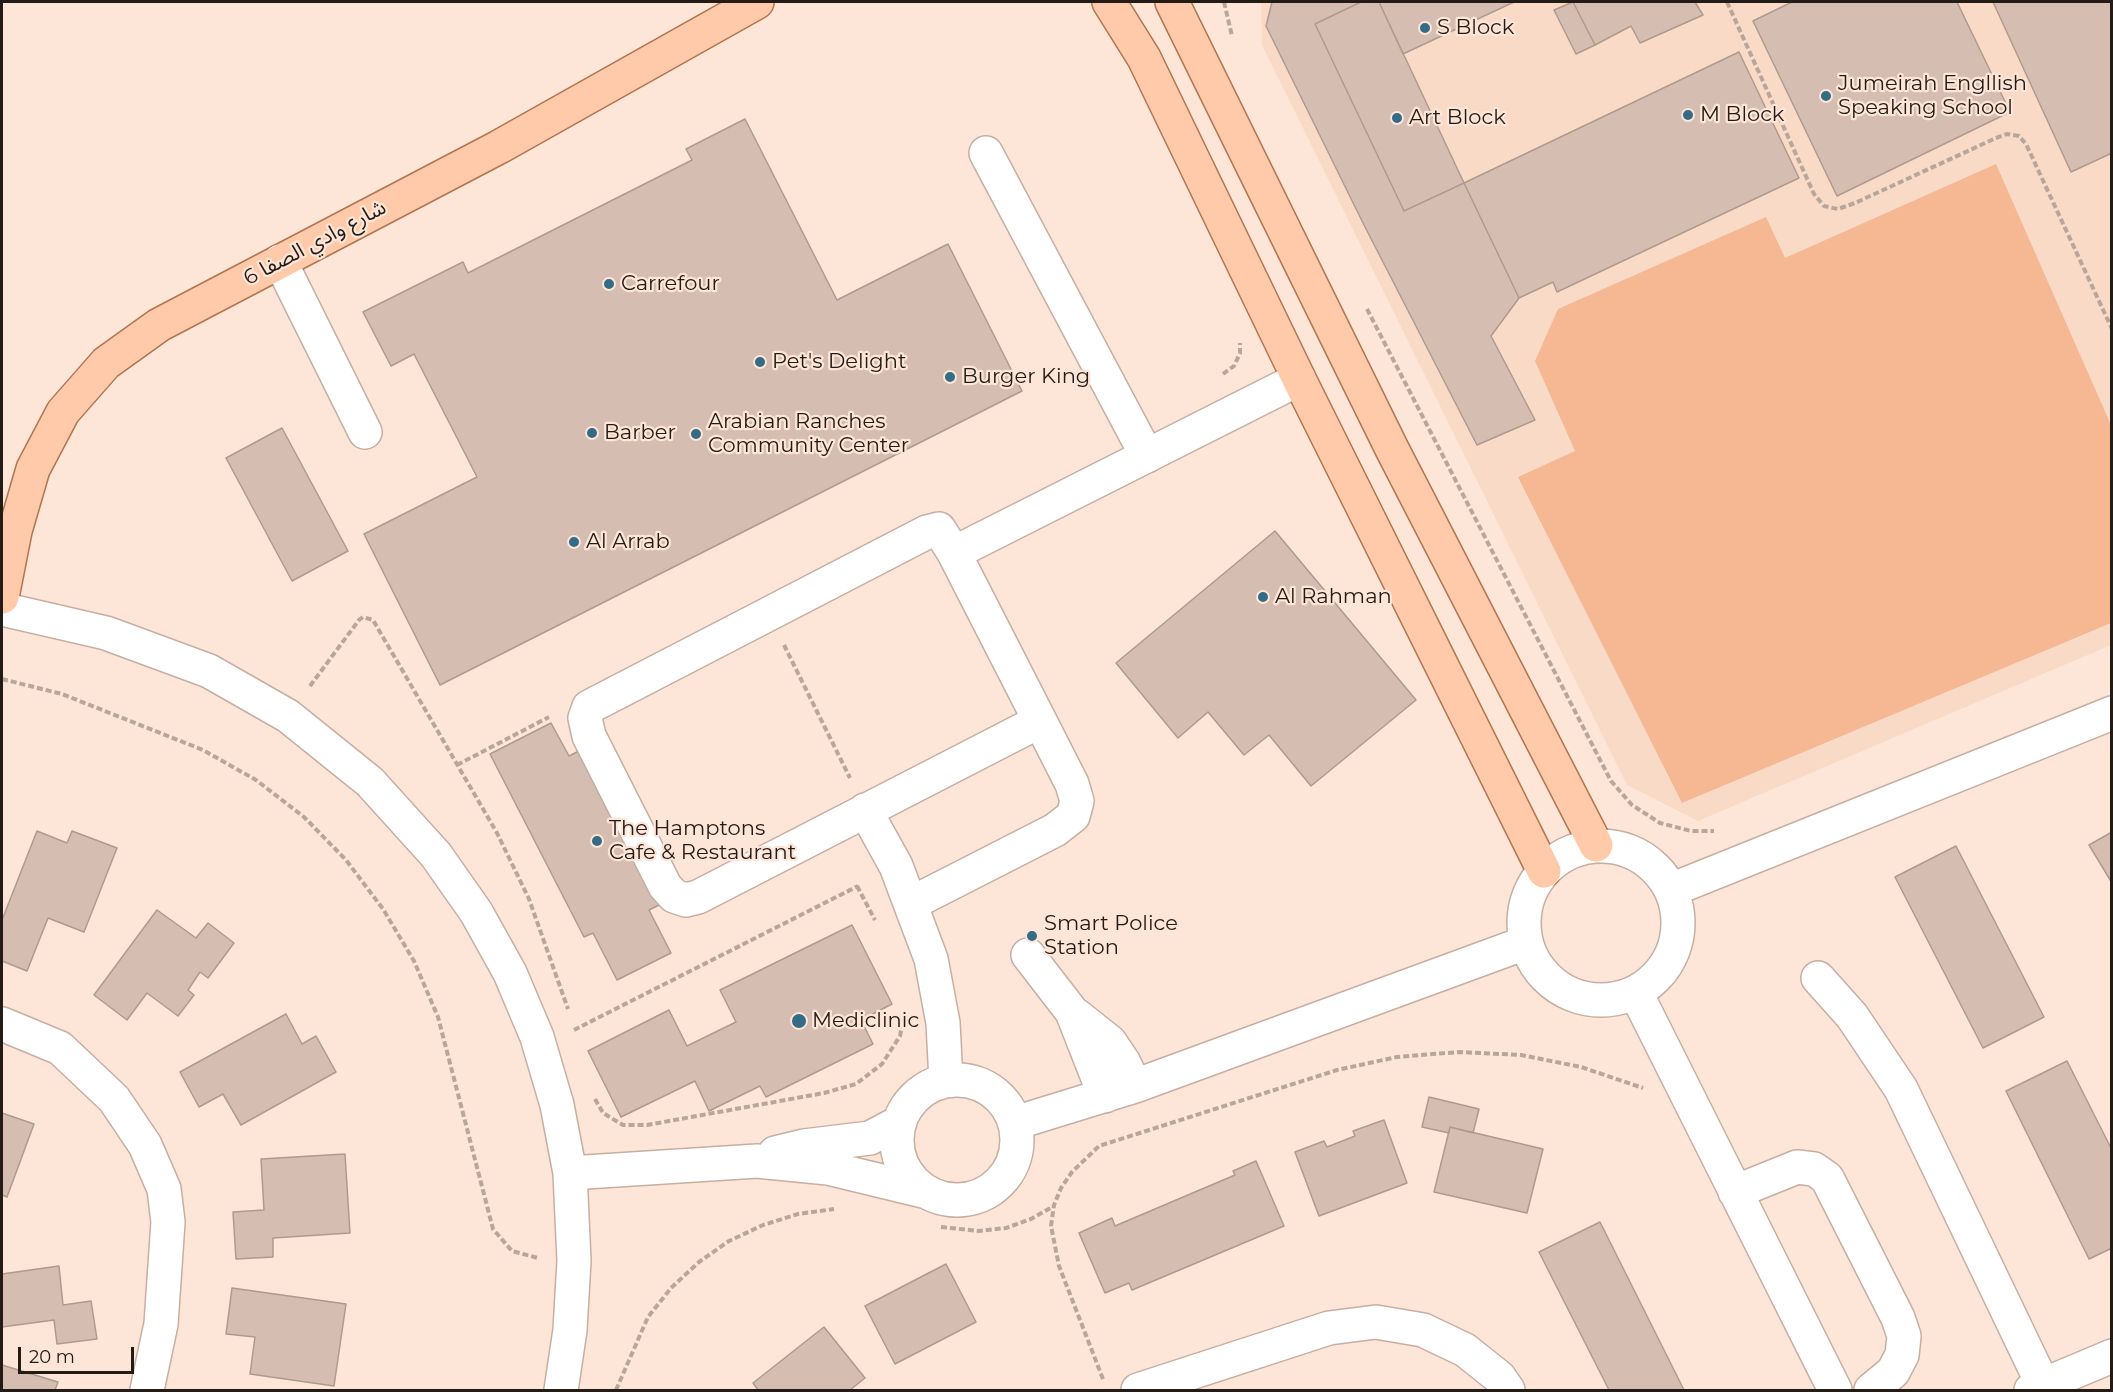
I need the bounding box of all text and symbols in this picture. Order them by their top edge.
place label: S Block [1437,15,1514,41]
marker: S Block [1418,21,1432,35]
place label: Jumeirah Engllish Speaking School [1838,71,2027,121]
marker: Jumeirah Engllish Speaking School [1819,89,1833,103]
place label: M Block [1700,102,1784,128]
place label: Art Block [1409,105,1506,131]
marker: M Block [1681,108,1695,122]
marker: Art Block [1390,111,1404,125]
street label: شارع وادي الصفا 6 [240,195,390,291]
place label: Carrefour [621,271,720,297]
marker: Carrefour [602,277,616,291]
place label: Pet's Delight [772,349,906,375]
marker: Pet's Delight [753,355,767,369]
place label: Burger King [962,364,1090,390]
marker: Burger King [943,370,957,384]
place label: Arabian Ranches Community Center [708,409,909,459]
place label: Barber [604,420,676,446]
marker: Barber [585,426,599,440]
marker: Arabian Ranches Community Center [689,427,703,441]
place label: Al Arrab [586,529,670,555]
marker: Al Arrab [567,535,581,549]
place label: Al Rahman [1275,584,1392,610]
marker: Al Rahman [1256,590,1270,604]
place label: The Hamptons Cafe & Restaurant [609,816,796,866]
marker: The Hamptons Cafe & Restaurant [590,834,604,848]
place label: Smart Police Station [1044,911,1178,961]
marker: Smart Police Station [1025,929,1039,943]
place label: Mediclinic [812,1008,919,1034]
marker: Mediclinic [790,1012,808,1030]
scale bar [21,1335,136,1373]
text: 20 m [29,1346,75,1368]

